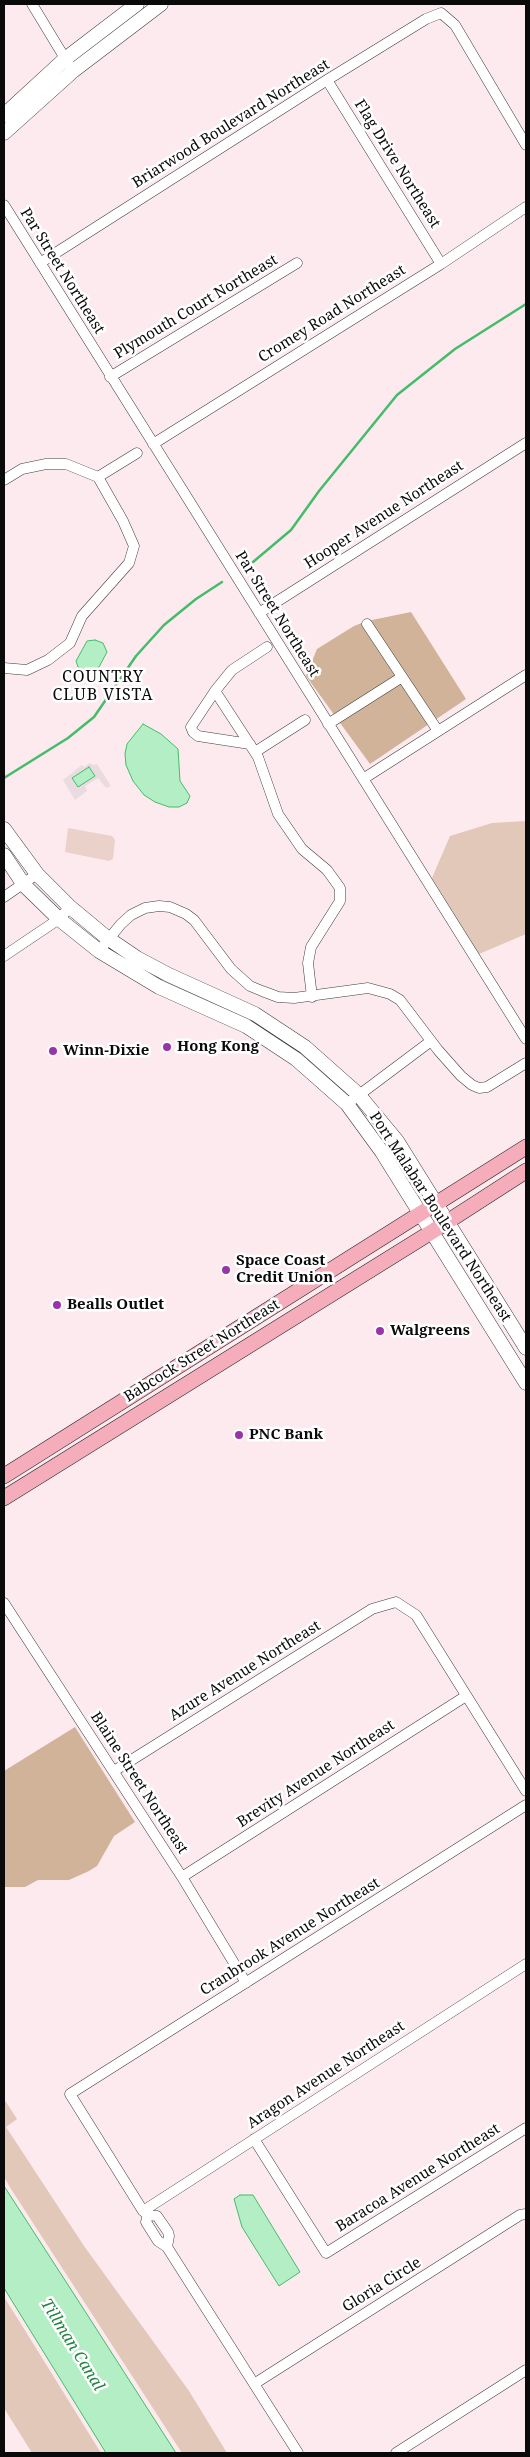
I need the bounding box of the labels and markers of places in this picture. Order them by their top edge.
place label: Hong Kong [177,1038,259,1056]
marker: Hong Kong [161,1041,173,1053]
place label: Winn-Dixie [63,1042,149,1060]
marker: Winn-Dixie [47,1045,59,1057]
place label: Space Coast Credit Union [236,1252,333,1287]
marker: Space Coast Credit Union [220,1264,232,1276]
place label: Bealls Outlet [67,1296,164,1314]
marker: Bealls Outlet [51,1299,63,1311]
place label: Walgreens [390,1322,470,1340]
marker: Walgreens [374,1325,386,1337]
place label: PNC Bank [249,1426,323,1444]
marker: PNC Bank [233,1429,245,1441]

